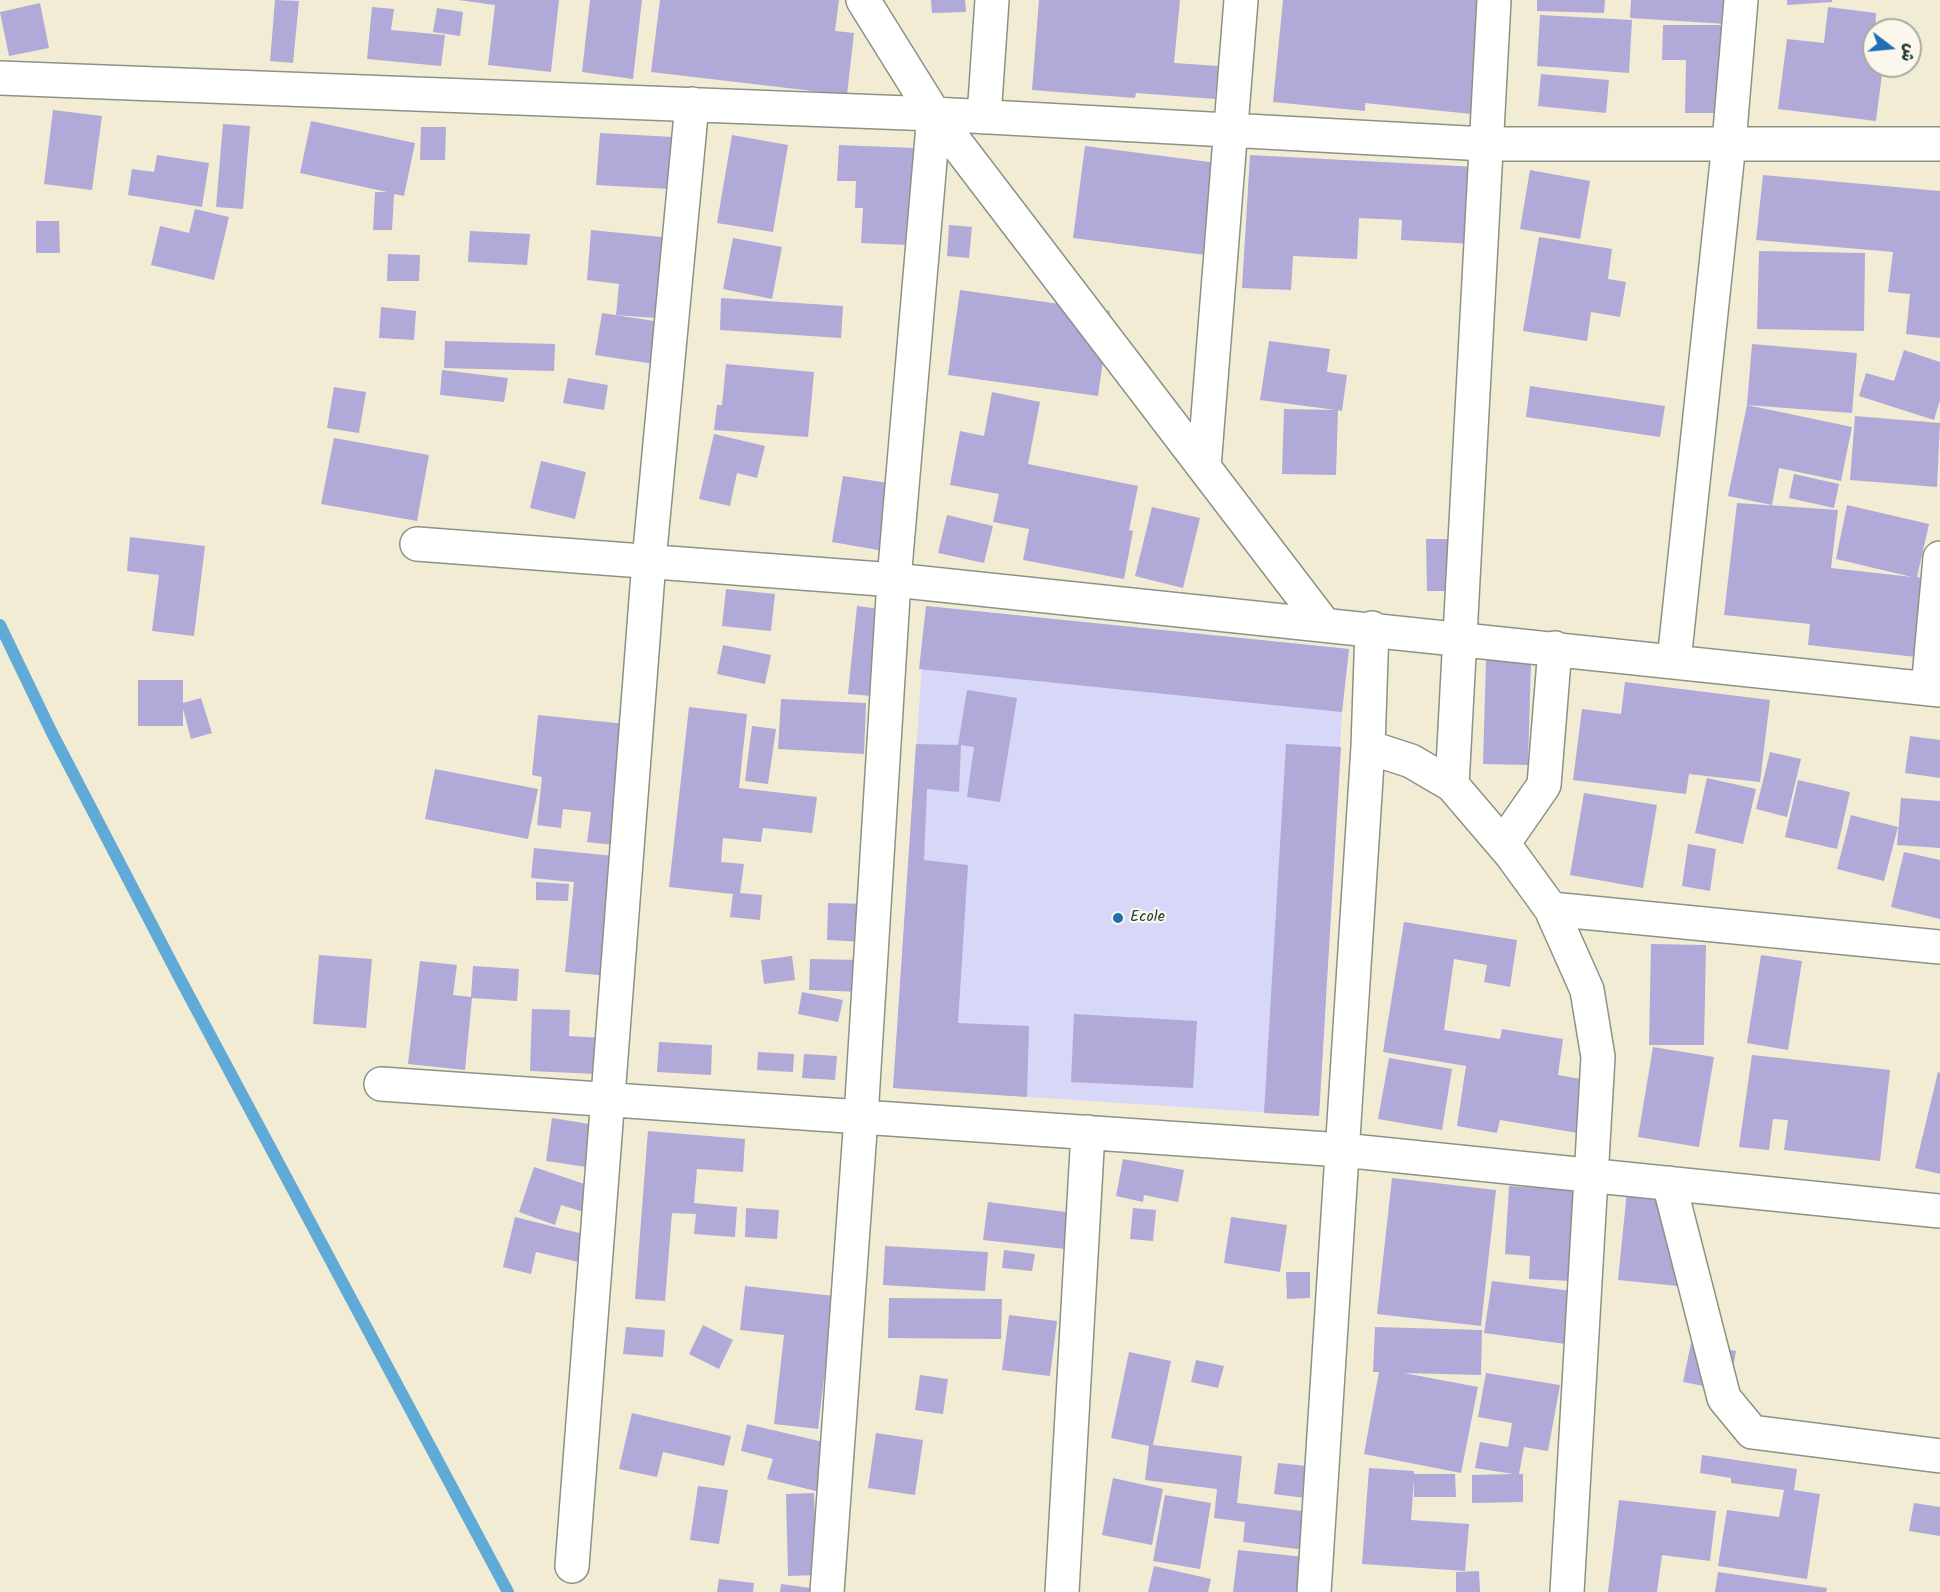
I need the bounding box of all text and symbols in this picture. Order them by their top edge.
north arrow [1862,18,1922,78]
text: ش [1893,41,1922,64]
place label: Ecole [1130,908,1165,928]
marker: Ecole [1111,911,1125,925]

